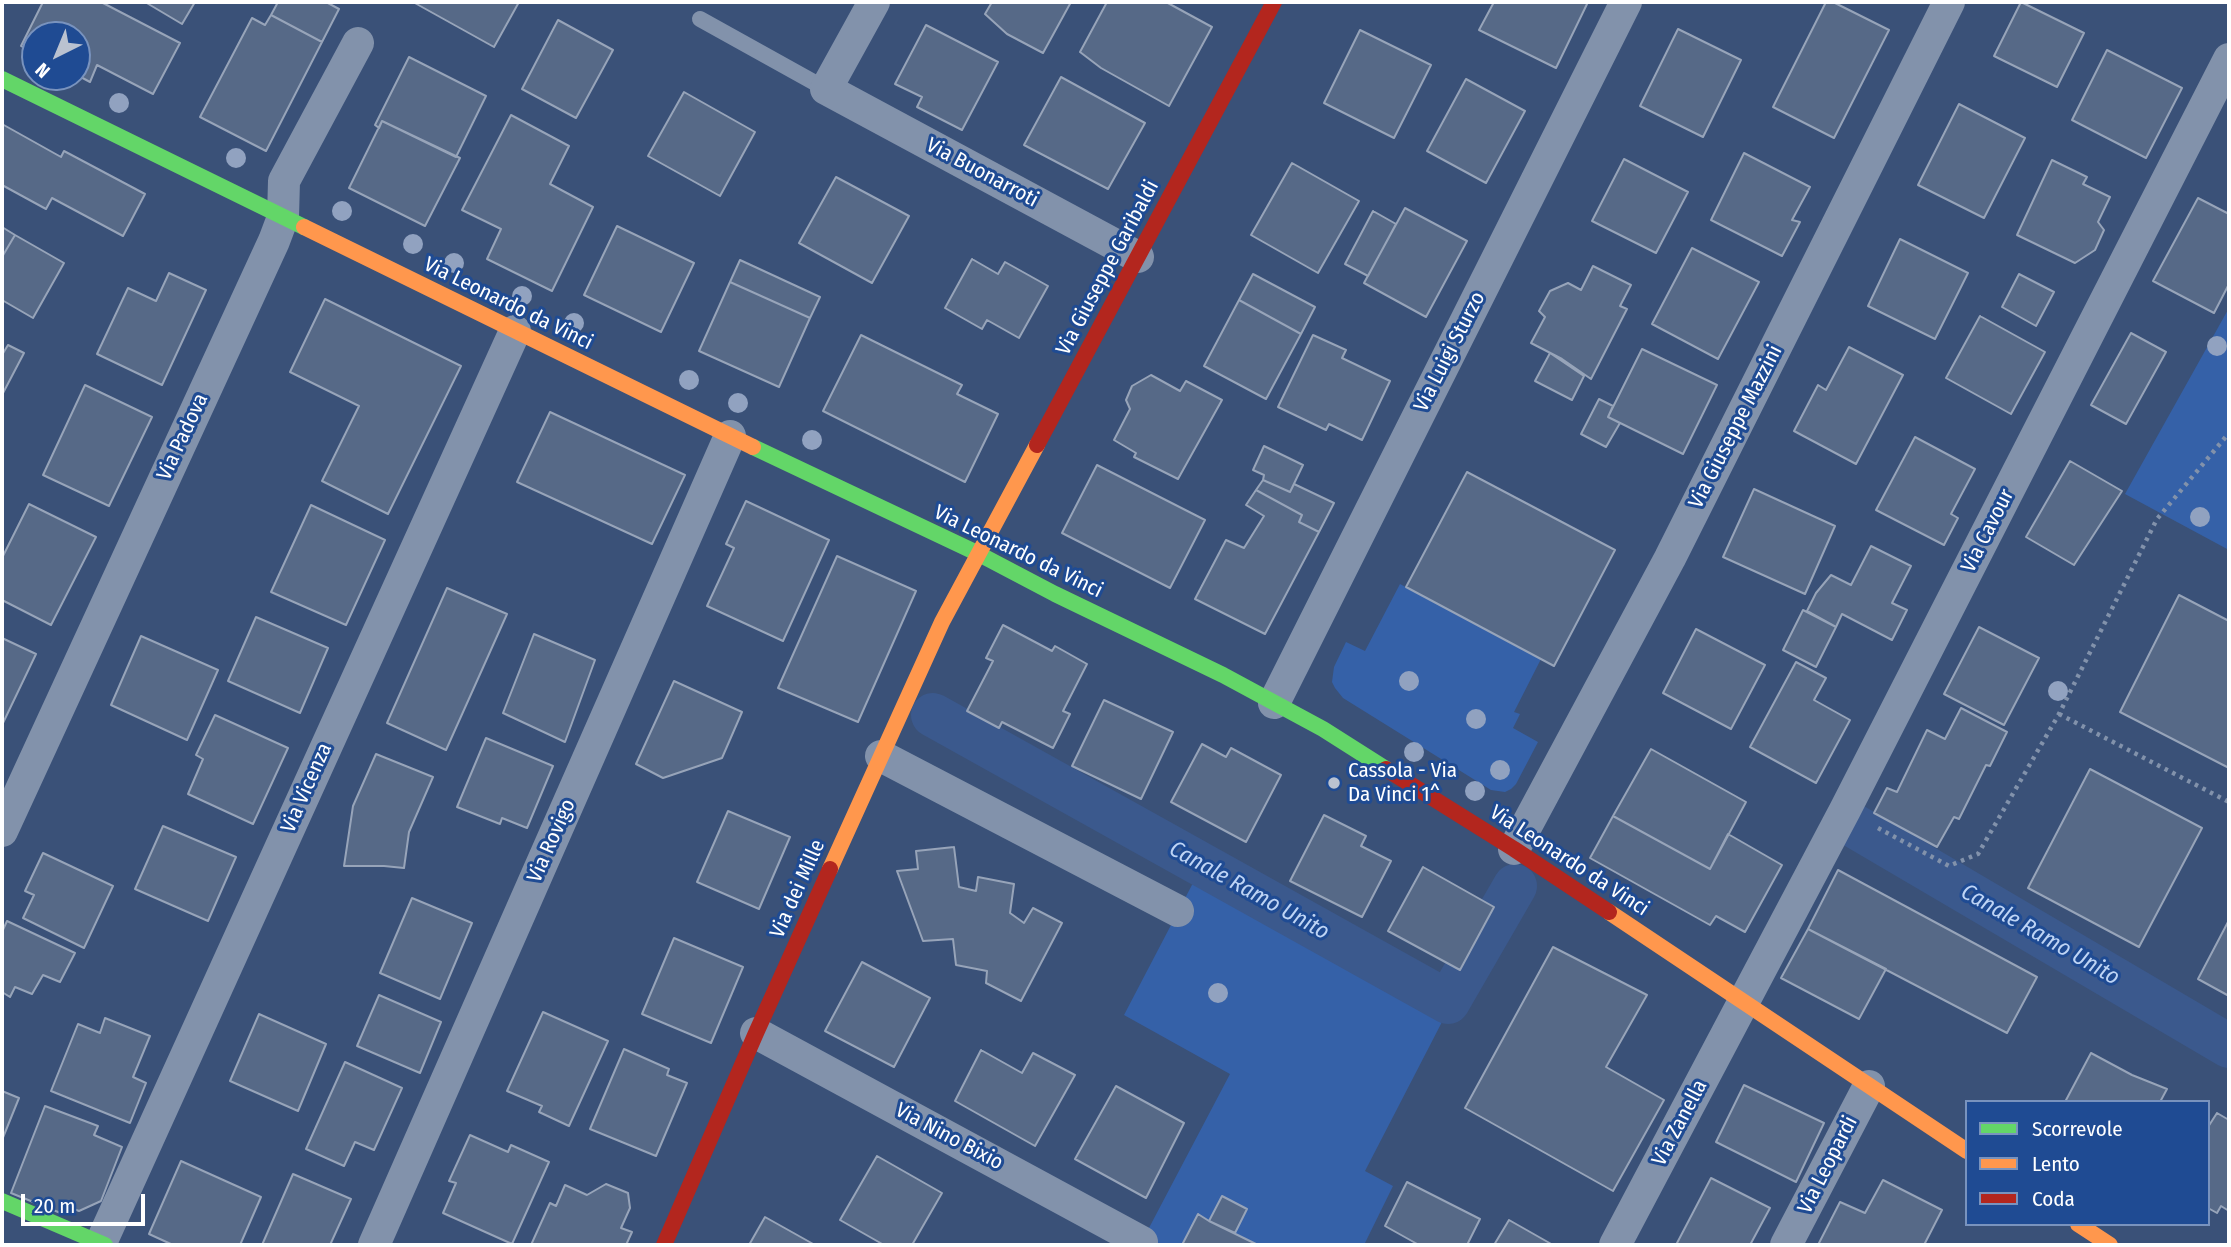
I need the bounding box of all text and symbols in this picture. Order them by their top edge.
north arrow [21,21,91,91]
text: N [31,58,55,83]
street label: Via Buonarroti [922,133,1042,213]
street label: Via Giuseppe Garibaldi [1051,176,1165,360]
street label: Via Leonardo da Vinci [420,252,596,356]
street label: Via Luigi Sturzo [1409,288,1491,416]
street label: Via Giuseppe Mazzini [1684,341,1788,513]
street label: Via Padova [152,390,214,484]
street label: Via Cavour [1956,485,2020,577]
street label: Via Leonardo da Vinci [930,500,1106,604]
street label: Via Vicenza [276,739,338,837]
place label: Cassola - Via Da Vinci 1^ [1348,758,1457,808]
marker: Cassola - Via Da Vinci 1^ [1326,775,1342,791]
street label: Via Rovigo [522,795,582,887]
street label: Via Leonardo da Vinci [1485,800,1653,922]
street label: Via dei Mille [765,836,831,942]
water label: Canale Ramo Unito [1164,836,1334,946]
water label: Canale Ramo Unito [1956,878,2124,992]
street label: Via Zanella [1647,1076,1713,1170]
street label: Via Nino Bixio [891,1098,1007,1176]
legend [1965,1100,2210,1226]
street label: Via Leopardi [1793,1112,1863,1218]
text: Scorrevole [2032,1116,2123,1142]
text: Lento [2032,1151,2080,1177]
scale bar [24,1180,149,1224]
text: Coda [2032,1186,2075,1212]
text: 20 m [34,1193,75,1219]

